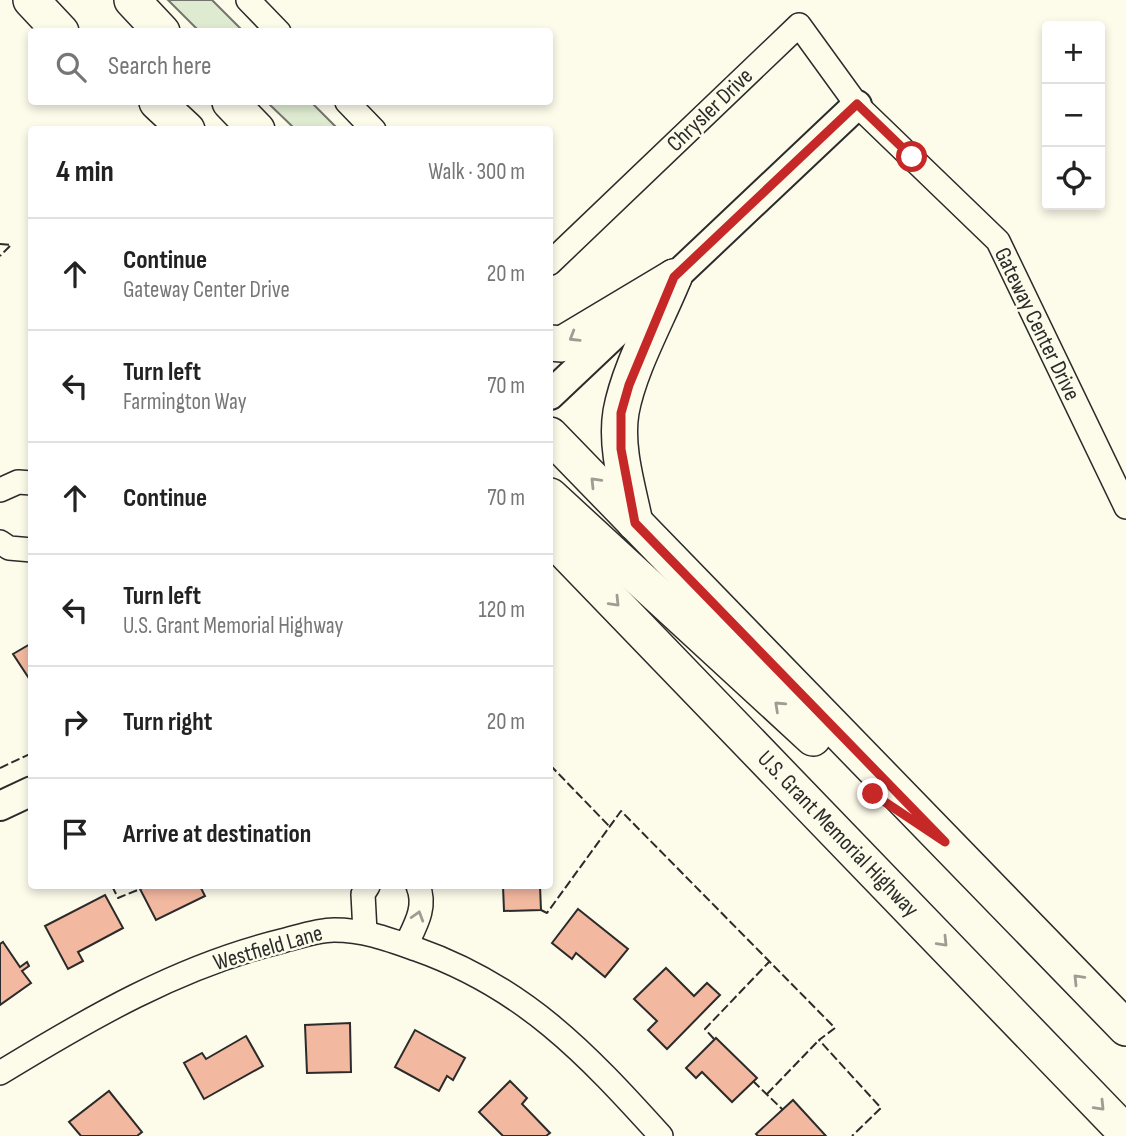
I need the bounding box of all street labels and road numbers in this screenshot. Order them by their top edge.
street label: Chrysler Drive [661,62,759,158]
street label: Gateway Center Drive [988,243,1086,405]
street label: U.S. Grant Memorial Highway [751,745,925,923]
street label: Westfield Lane [210,919,326,977]

